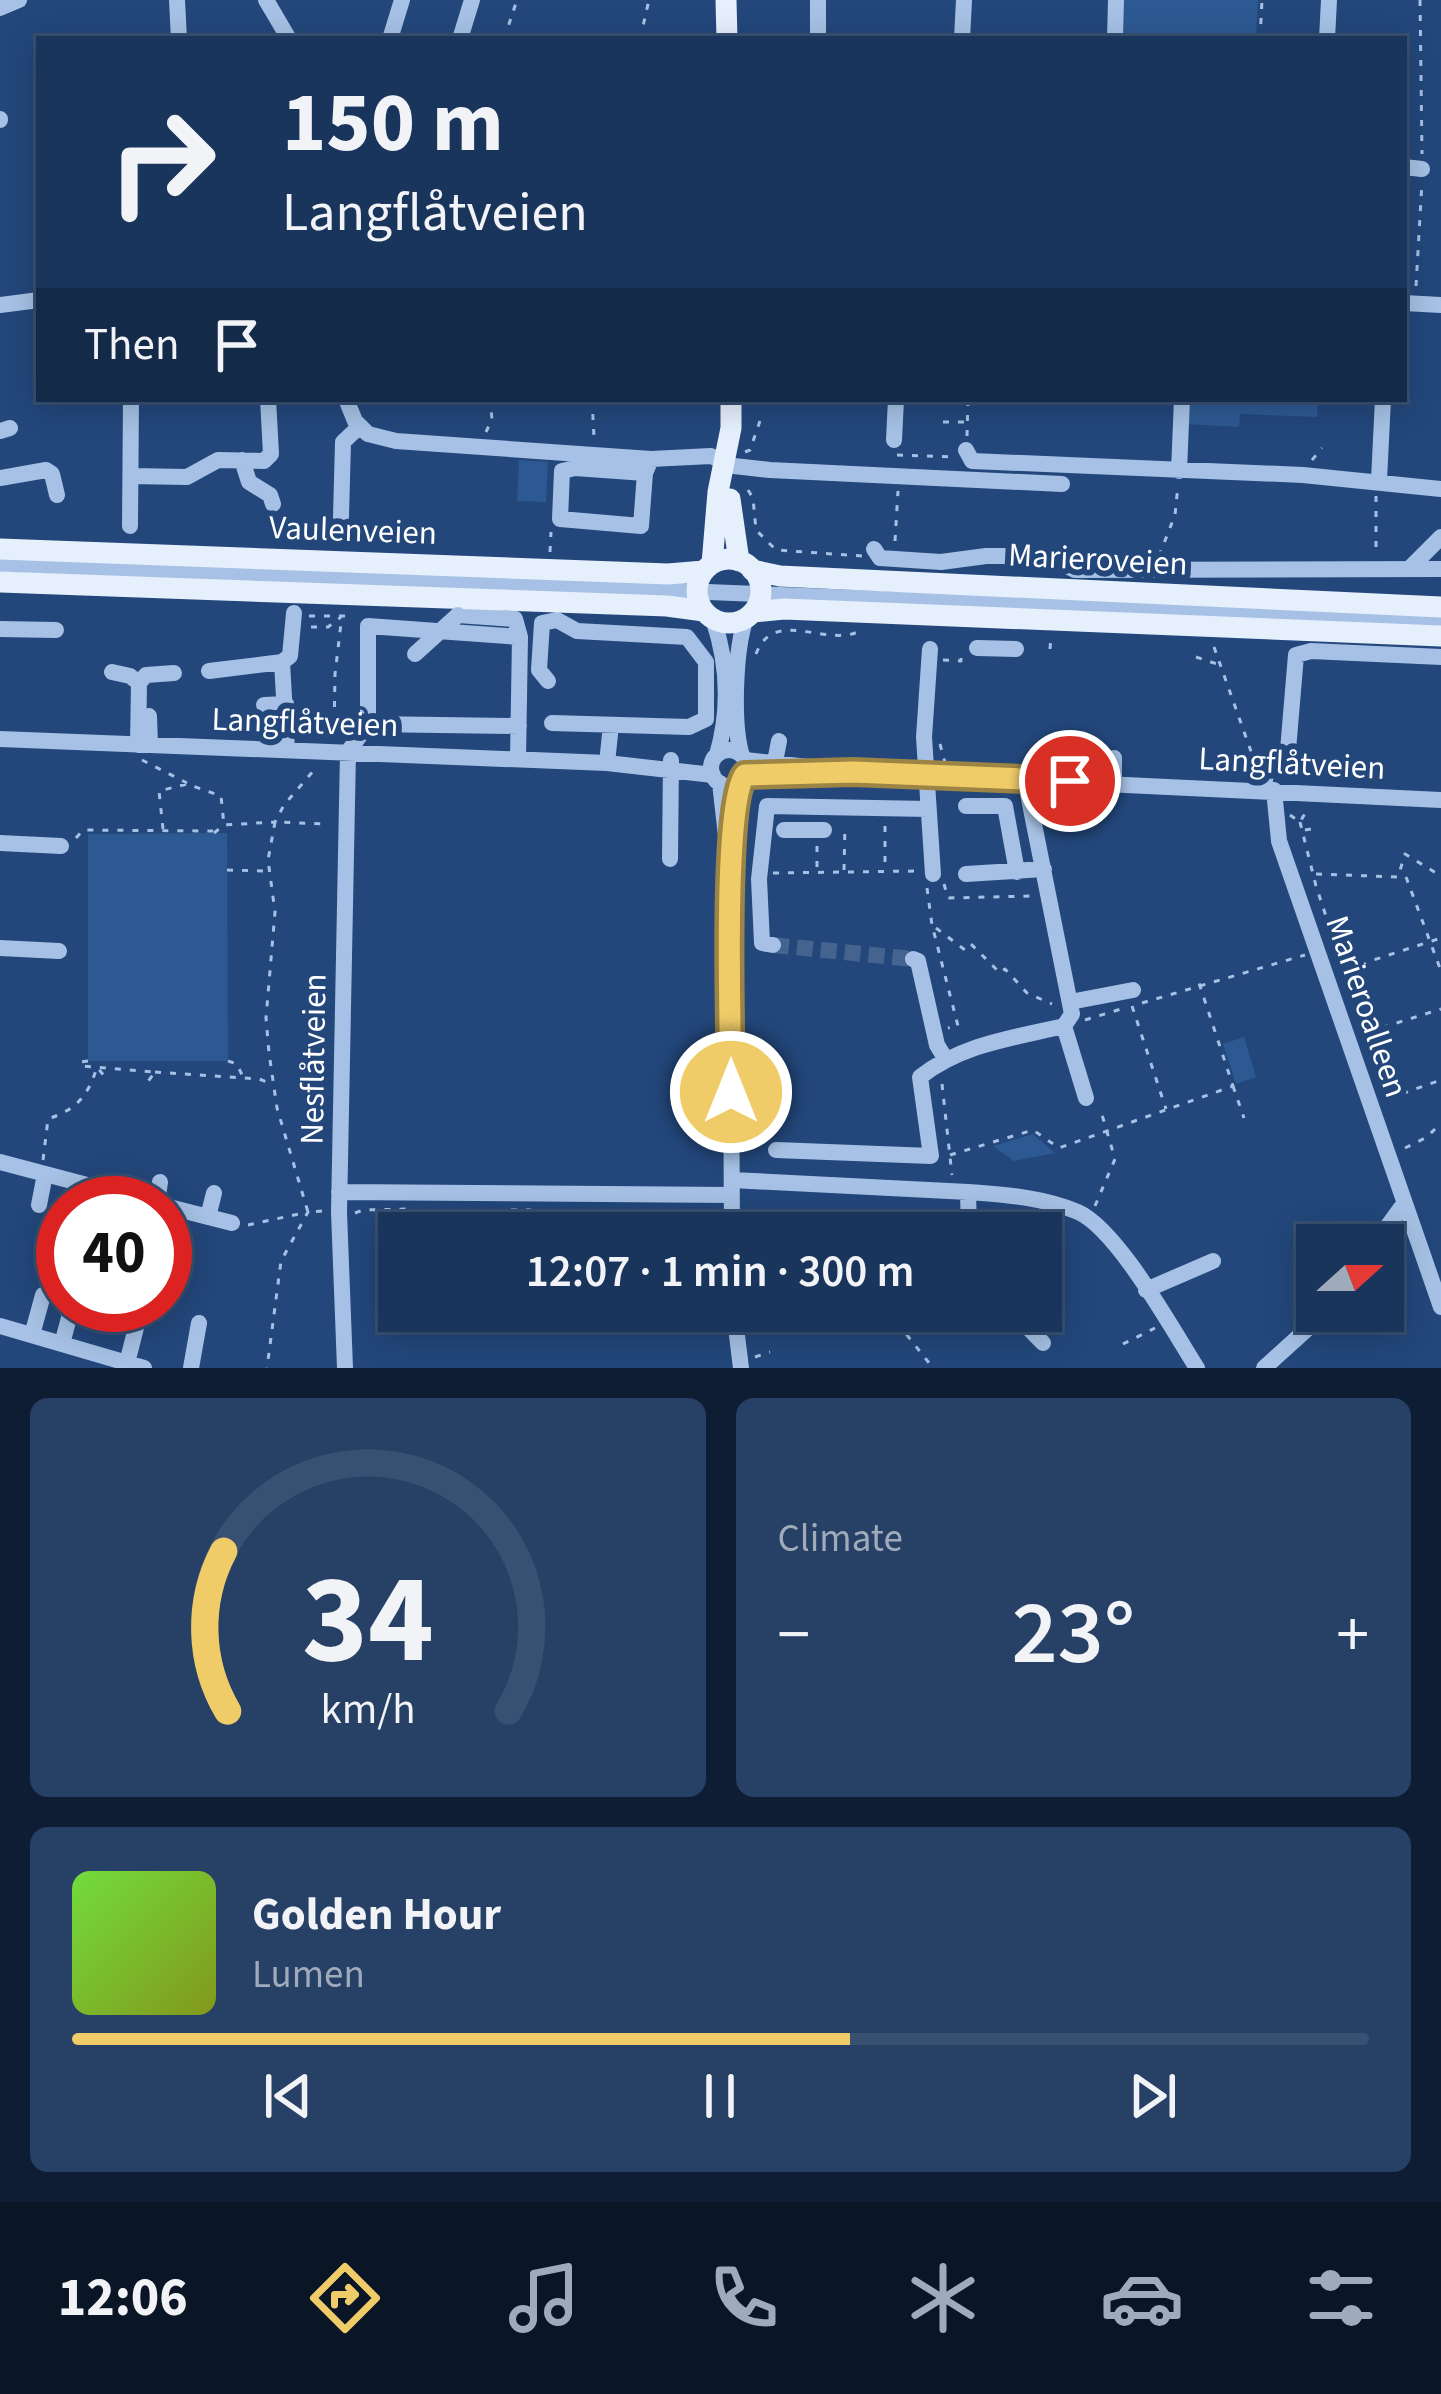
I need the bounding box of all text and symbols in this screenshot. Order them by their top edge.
text: 150 m [282,64,504,184]
icon: right [84,84,240,240]
text: Langflåtveien [282,175,588,252]
icon: arrive [204,312,270,378]
text: Then [84,313,180,377]
street label: Vaulenveien [268,504,438,557]
street label: Marieroveien [1007,531,1189,588]
street label: Langflåtveien [211,696,399,749]
pin [1019,730,1121,832]
street label: Langflåtveien [1197,735,1386,792]
icon: arrive [1037,748,1103,814]
street label: Marieroalleen [1314,909,1420,1104]
street label: Nesflåtveien [289,973,338,1145]
position arrow [668,1029,794,1155]
speed limit sign: 40 [36,1176,192,1332]
north arrow [1296,1224,1404,1332]
map controls [1296,1224,1404,1332]
text: 12:07 · 1 min · 300 m [526,1240,914,1304]
text: Climate [778,1511,903,1567]
text: 34 [302,1532,434,1710]
text: 23° [1011,1570,1135,1698]
text: − [778,1588,810,1682]
text: + [1336,1588,1369,1682]
text: km/h [320,1678,415,1739]
text: Golden Hour [252,1883,501,1947]
text: Lumen [252,1947,365,2003]
icon: previous [255,2063,321,2129]
icon: pause [687,2063,753,2129]
icon: next [1120,2063,1186,2129]
icon: directions [303,2256,387,2340]
icon: music [502,2256,586,2340]
icon: phone [702,2256,786,2340]
icon: climate [901,2256,985,2340]
icon: car [1100,2256,1184,2340]
icon: filters [1299,2256,1383,2340]
text: 12:06 [58,2260,188,2337]

